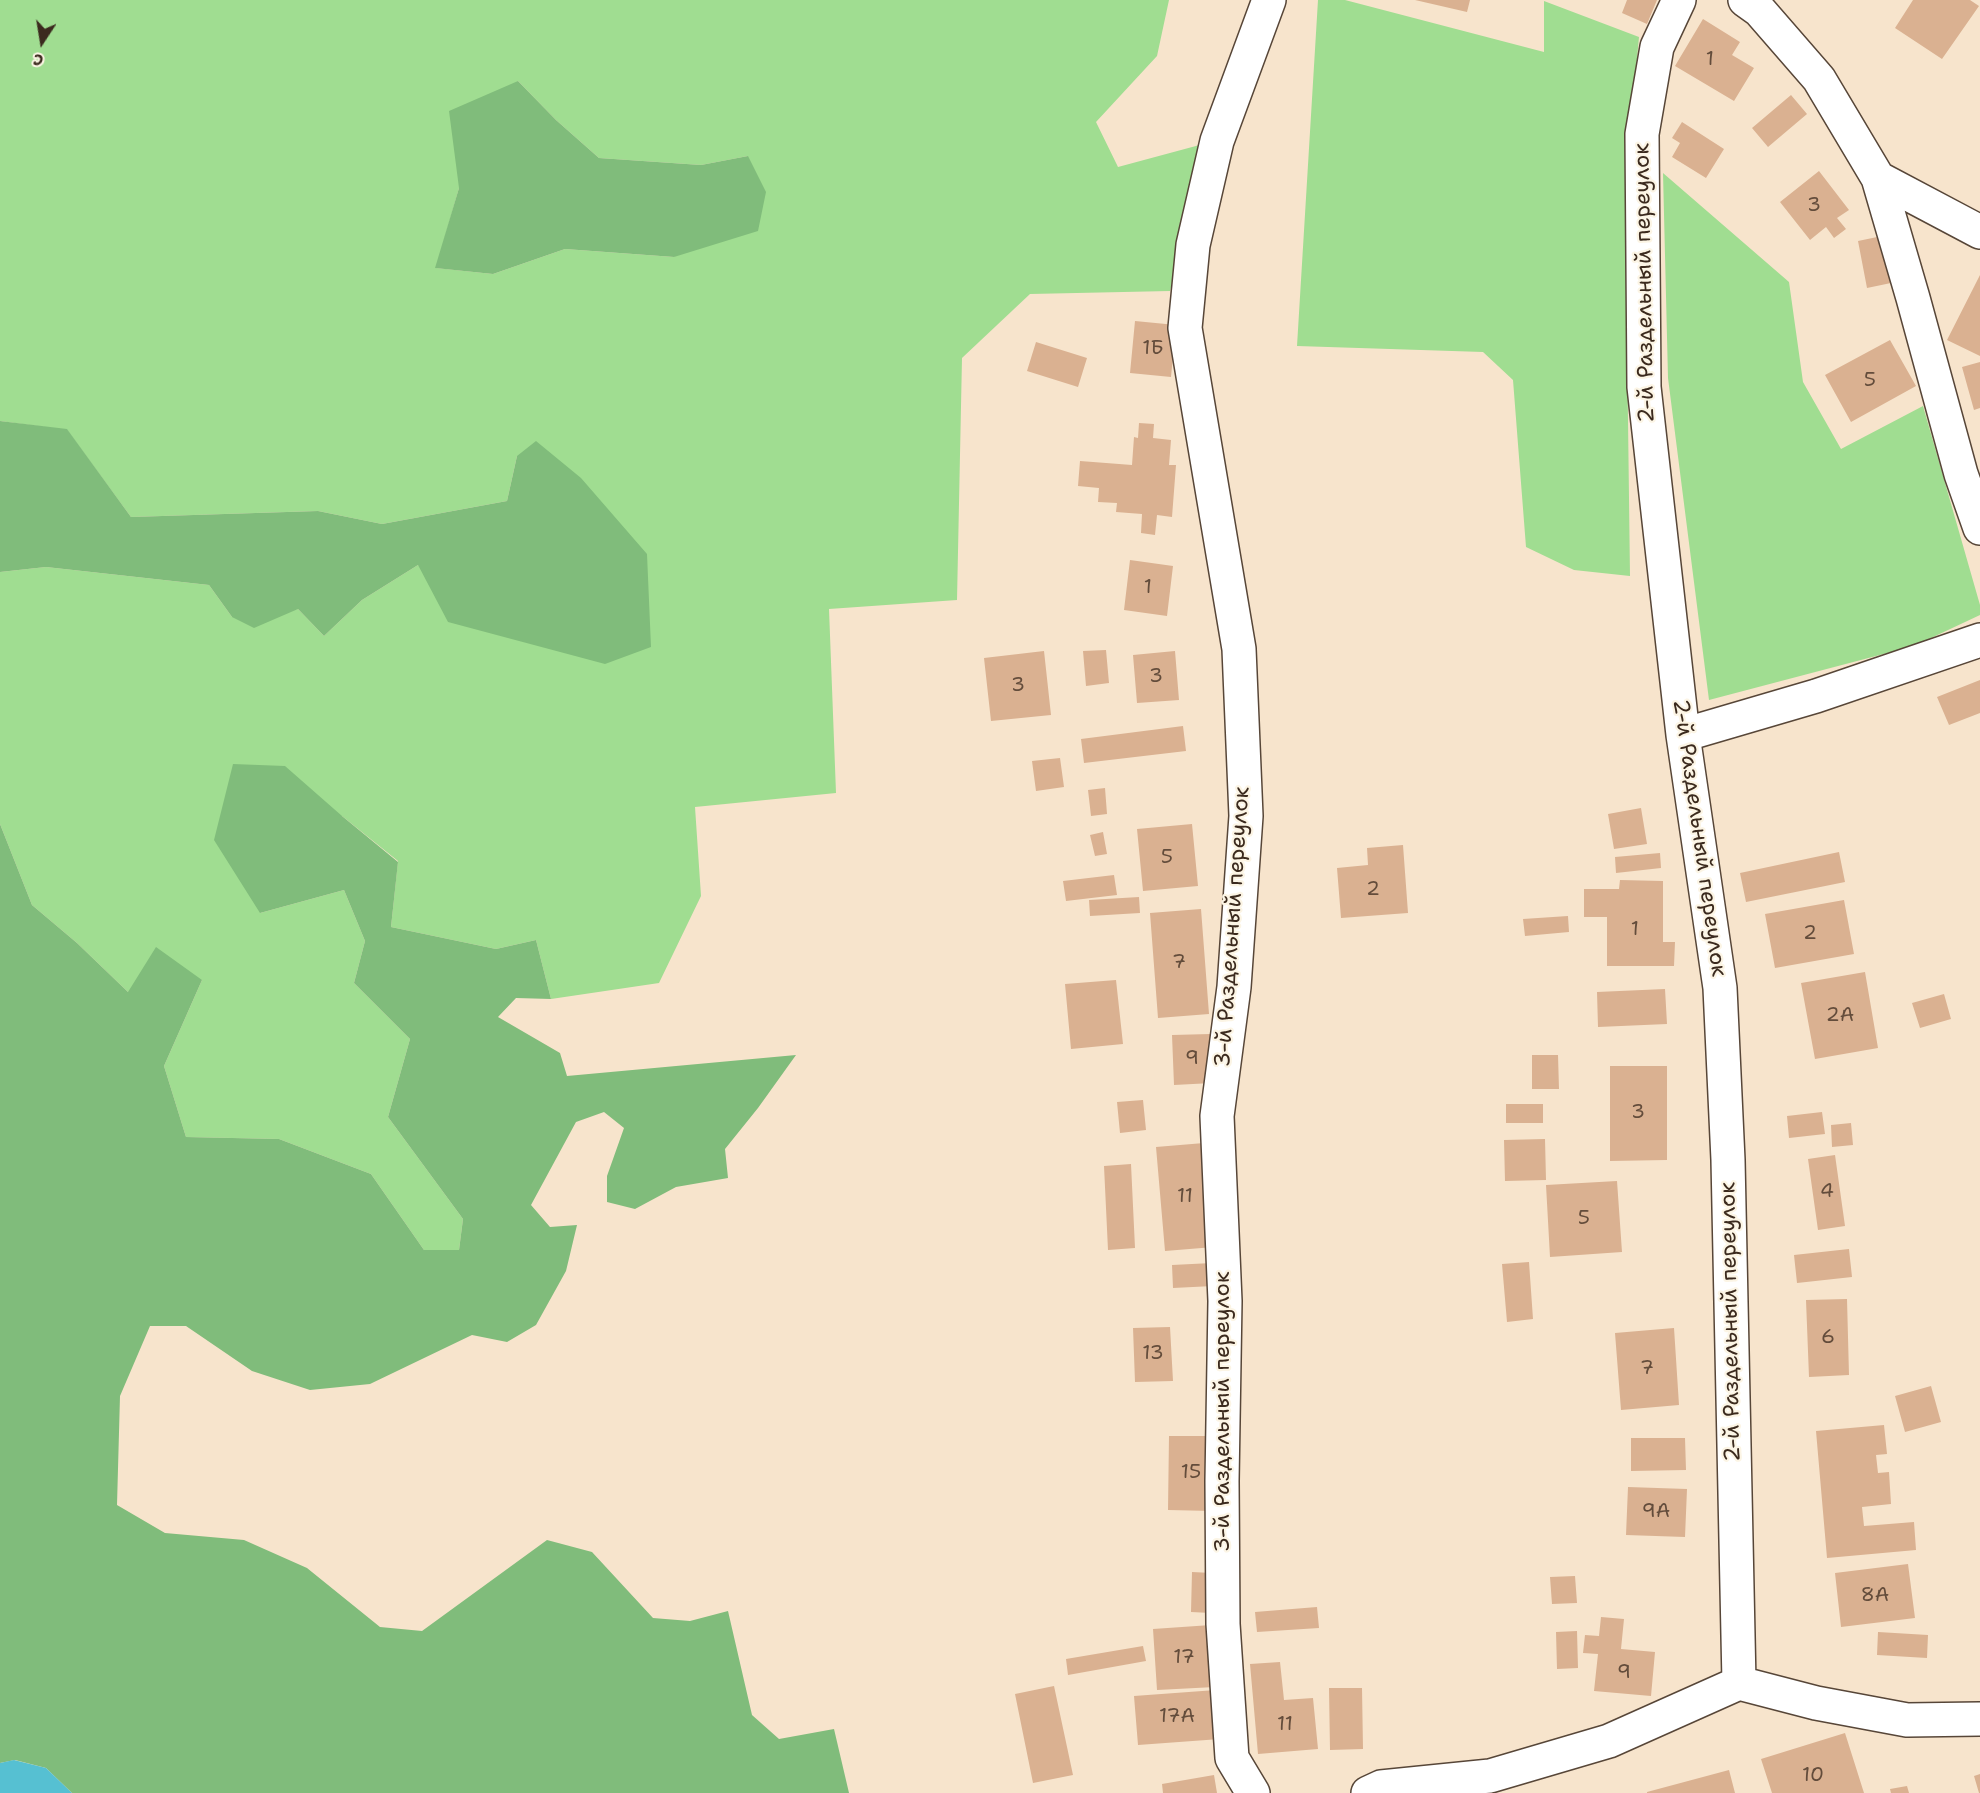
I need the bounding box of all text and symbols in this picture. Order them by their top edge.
north arrow [12,12,72,72]
house number: 1 [1706,48,1714,72]
text: С [31,49,45,71]
street label: 2-й Раздельный переулок [1629,143,1661,423]
house number: 3 [1807,194,1821,218]
house number: 1Б [1142,337,1164,361]
house number: 5 [1864,369,1876,393]
house number: 1 [1144,576,1152,600]
house number: 3 [1149,665,1163,689]
house number: 3 [1011,674,1025,698]
street label: 2-й Раздельный переулок [1666,698,1732,978]
street label: 3-й Раздельный переулок [1210,786,1256,1068]
house number: 5 [1161,846,1173,870]
house number: 2 [1366,878,1380,902]
house number: 1 [1631,918,1639,942]
house number: 2 [1803,922,1817,946]
house number: 7 [1172,951,1186,975]
house number: 2А [1826,1004,1854,1028]
house number: 9 [1185,1047,1199,1071]
house number: 3 [1631,1101,1645,1125]
house number: 4 [1820,1180,1834,1204]
street label: 2-й Раздельный переулок [1715,1182,1747,1462]
house number: 11 [1177,1185,1193,1209]
house number: 5 [1578,1207,1590,1231]
street label: 3-й Раздельный переулок [1210,1271,1236,1553]
house number: 6 [1821,1326,1835,1350]
house number: 13 [1142,1342,1164,1366]
house number: 7 [1640,1357,1654,1381]
house number: 15 [1181,1461,1201,1485]
house number: 9А [1642,1500,1670,1524]
house number: 8А [1861,1584,1889,1608]
house number: 17 [1173,1646,1195,1670]
house number: 9 [1617,1661,1631,1685]
house number: 17А [1159,1705,1195,1729]
house number: 11 [1277,1713,1293,1737]
house number: 10 [1802,1764,1824,1788]

